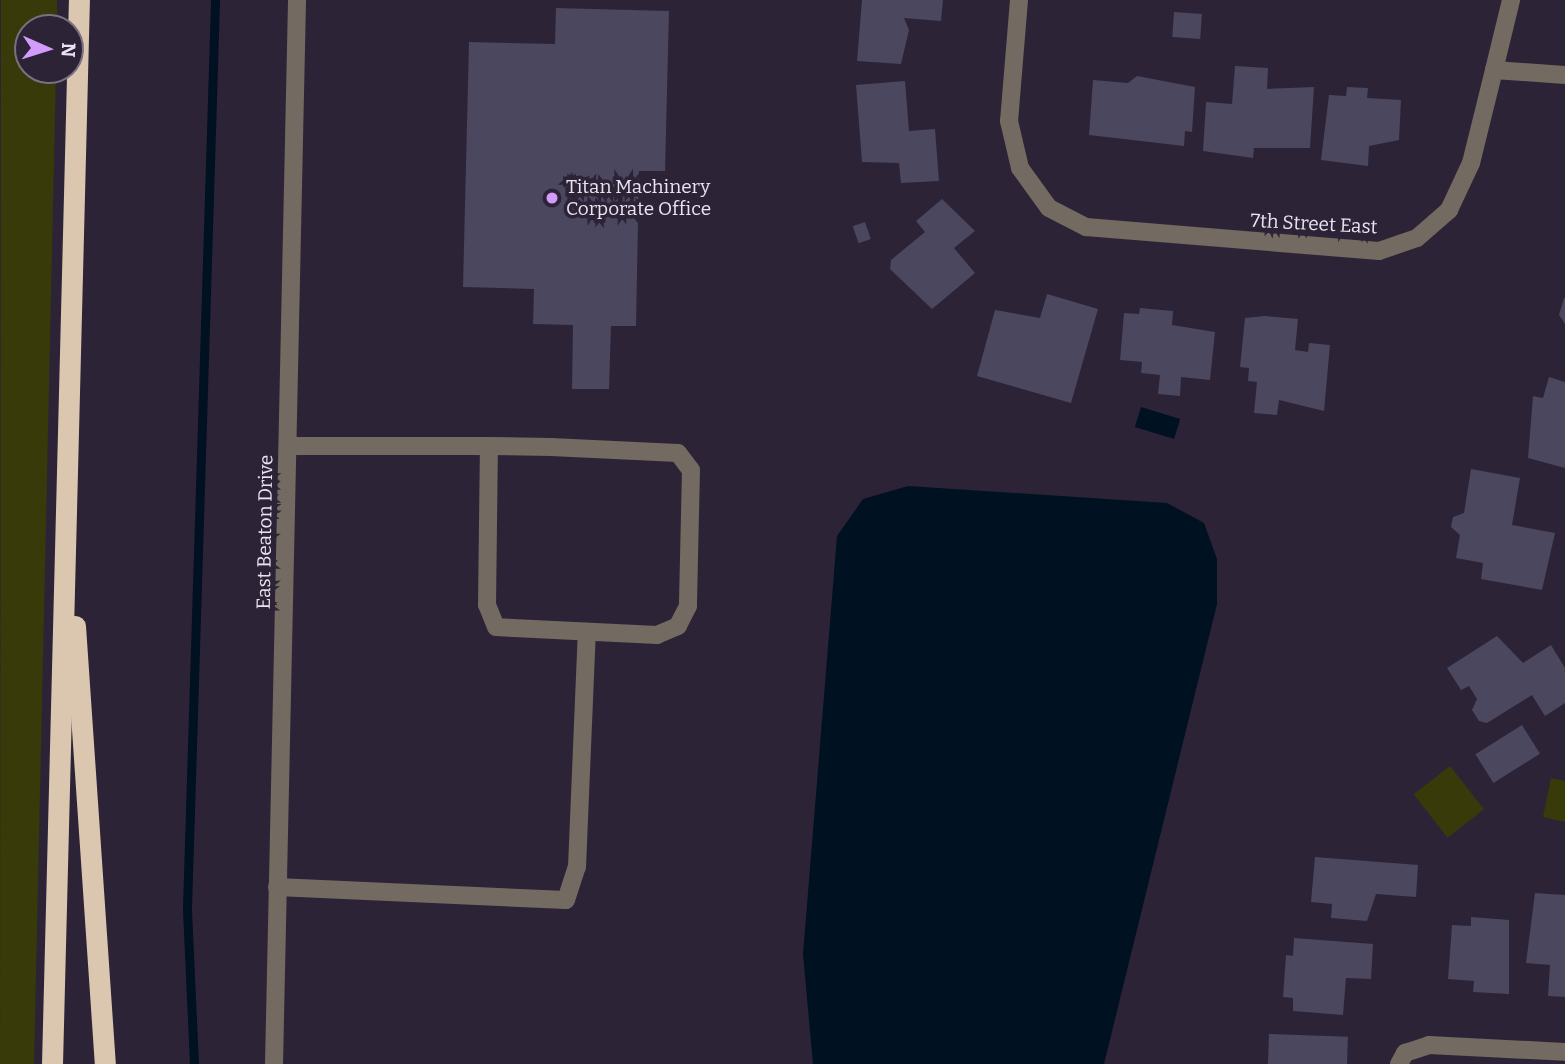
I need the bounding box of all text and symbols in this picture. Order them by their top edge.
north arrow [14,14,84,84]
text: N [57,42,80,58]
place label: Titan Machinery Corporate Office [566,176,711,220]
marker: Titan Machinery Corporate Office [544,190,560,206]
street label: 7th Street East [1250,209,1378,239]
street label: East Beaton Drive [252,455,278,609]

